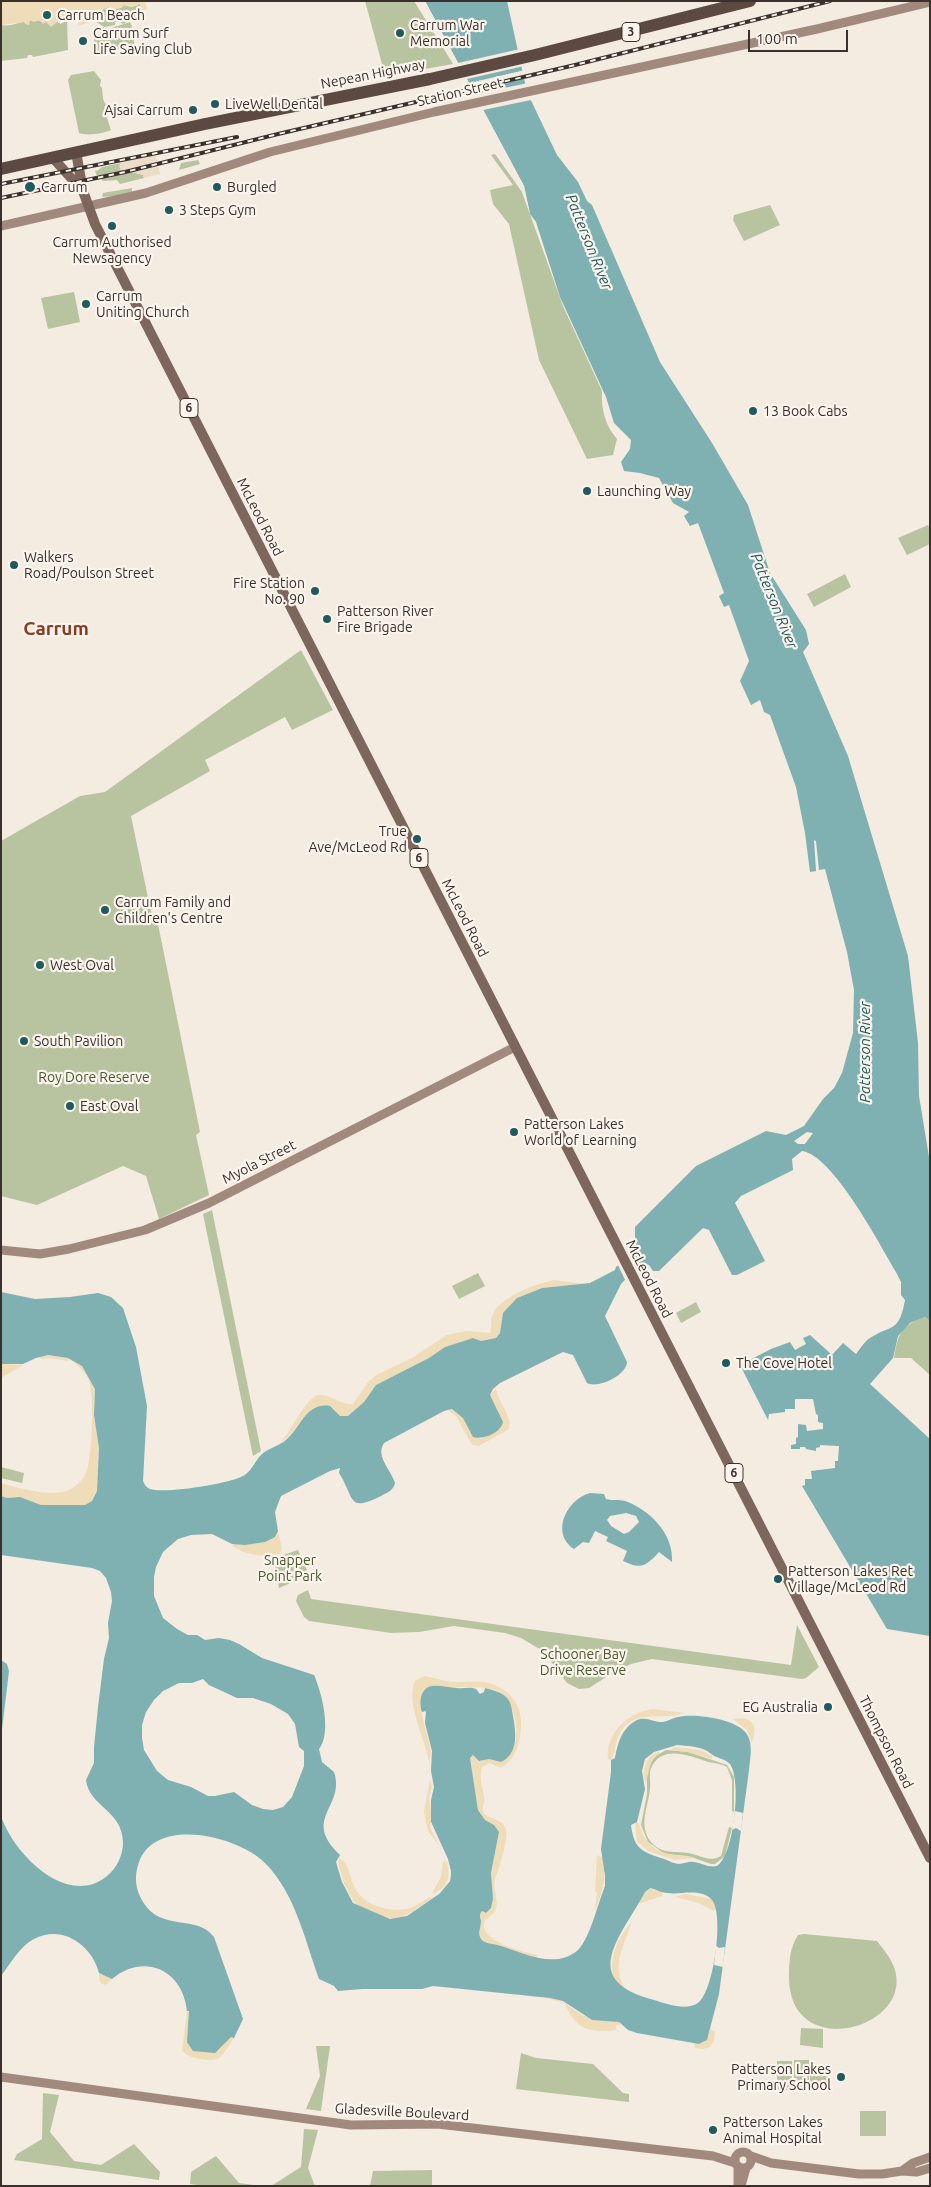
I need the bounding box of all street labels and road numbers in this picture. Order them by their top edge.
road number: 3 [622,22,640,42]
street label: Nepean Highway [319,56,427,92]
street label: Station Street [416,74,504,110]
road number: 6 [180,398,198,418]
street label: McLeod Road [233,475,287,559]
road number: 6 [410,848,428,868]
street label: McLeod Road [438,876,492,960]
street label: Myola Street [219,1136,299,1188]
street label: McLeod Road [622,1237,676,1321]
road number: 6 [725,1464,743,1482]
street label: Thompson Road [855,1693,917,1791]
street label: Gladesville Boulevard [334,2100,470,2124]

